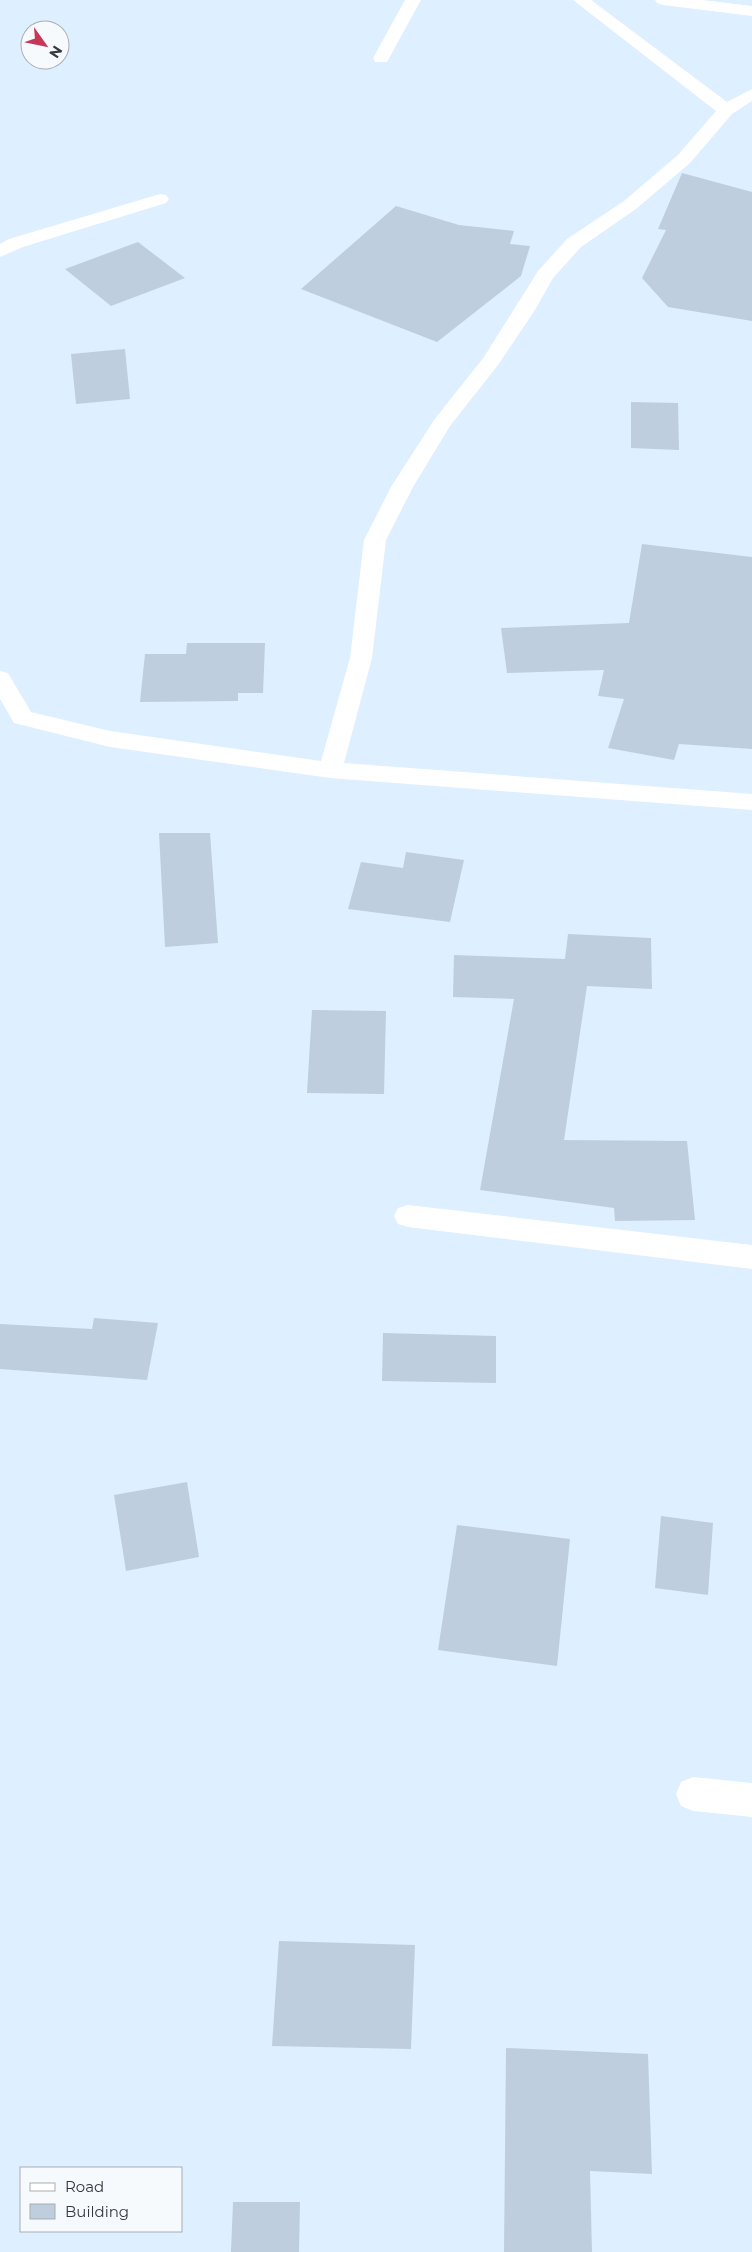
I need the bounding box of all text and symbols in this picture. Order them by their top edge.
north arrow [20,20,70,70]
text: N [45,42,67,62]
legend [20,2167,182,2232]
text: Road [65,2177,104,2196]
text: Building [65,2202,129,2221]

